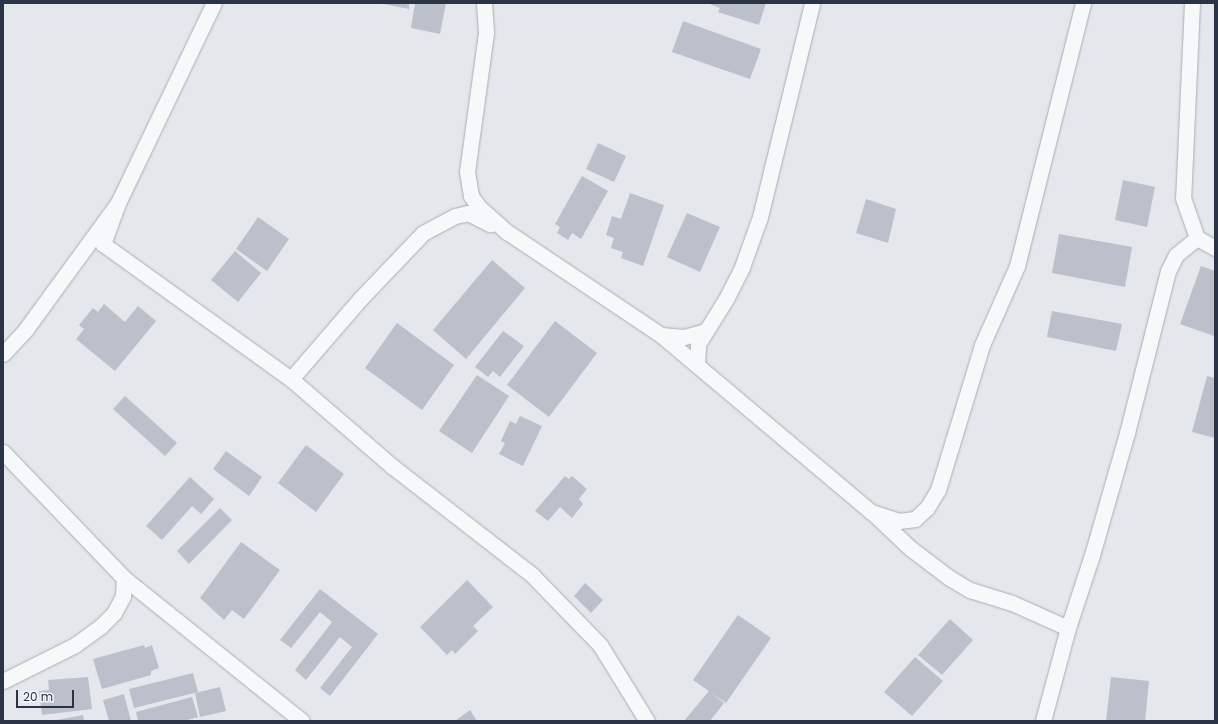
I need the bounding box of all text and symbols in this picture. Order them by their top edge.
scale bar [18,682,76,708]
text: 20 m [23,688,53,705]

